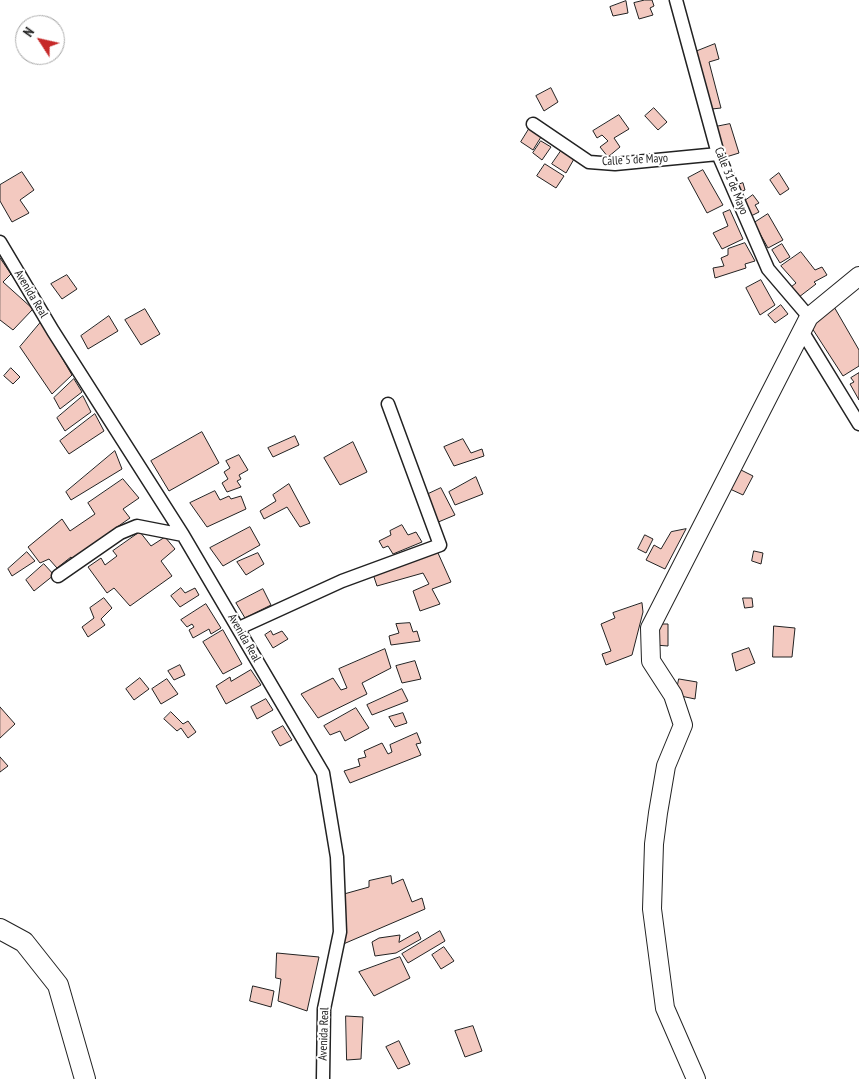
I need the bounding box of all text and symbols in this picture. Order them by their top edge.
north arrow [15,15,65,65]
text: N [19,24,38,40]
street label: Calle 31 de Mayo [711,145,751,217]
street label: Calle 5 de Mayo [602,151,668,169]
street label: Avenida Real [11,268,51,320]
street label: Avenida Real [224,611,264,665]
street label: Avenida Real [316,1007,332,1061]

